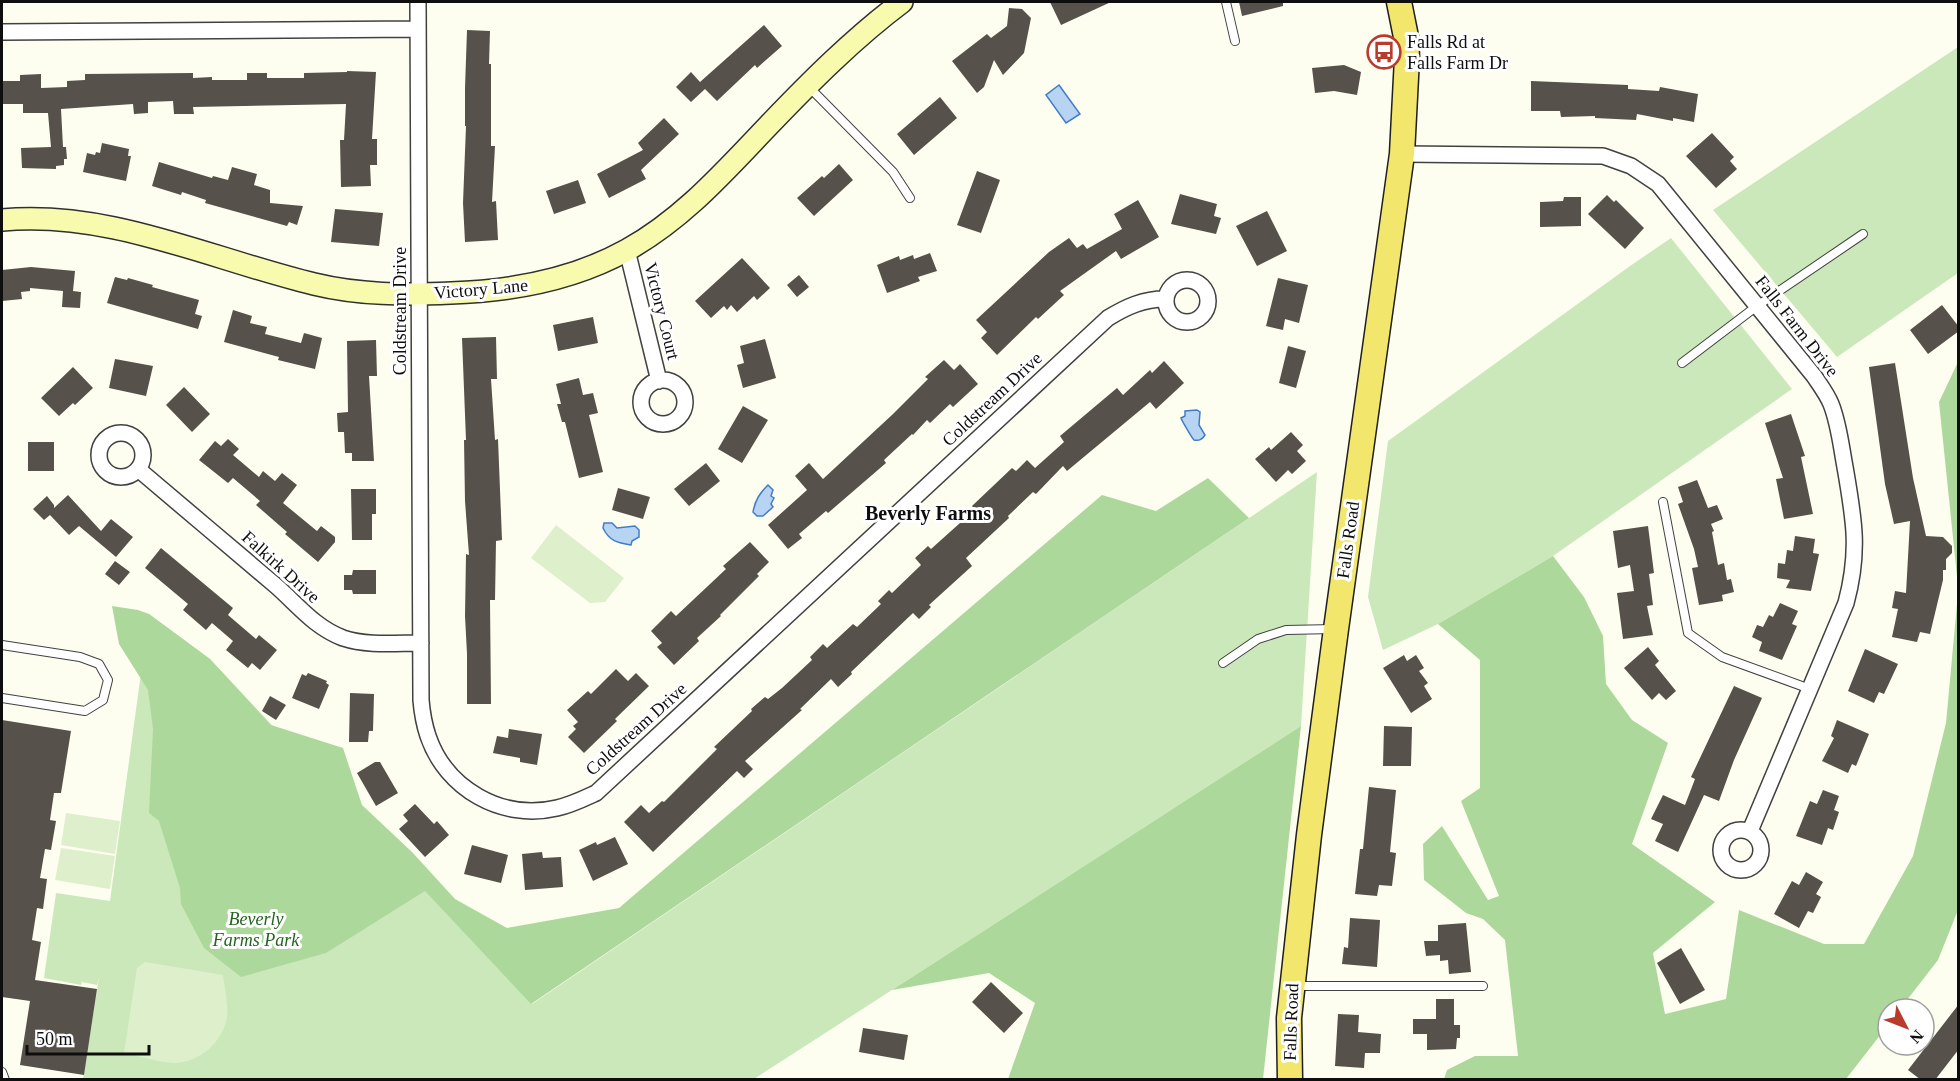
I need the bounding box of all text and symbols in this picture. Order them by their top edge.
place label: Falls Rd at Falls Farm Dr [1407,32,1508,73]
bus stop icon: Falls Rd at Falls Farm Dr [1366,34,1402,70]
street label: Coldstream Drive [390,247,410,375]
street label: Victory Court [640,260,684,362]
street label: Falls Farm Drive [1751,271,1843,381]
street label: Victory Lane [433,275,529,303]
street label: Coldstream Drive [938,348,1046,450]
street label: Falls Road [1333,500,1363,580]
district label: Beverly Farms [865,502,991,525]
street label: Falkirk Drive [238,527,324,607]
street label: Coldstream Drive [582,679,690,779]
park label: Beverly Farms Park [212,909,300,950]
street label: Falls Road [1280,983,1302,1061]
north arrow [1876,997,1936,1057]
scale bar [27,1018,148,1056]
text: N [1906,1027,1927,1047]
text: 50 m [36,1029,73,1049]

